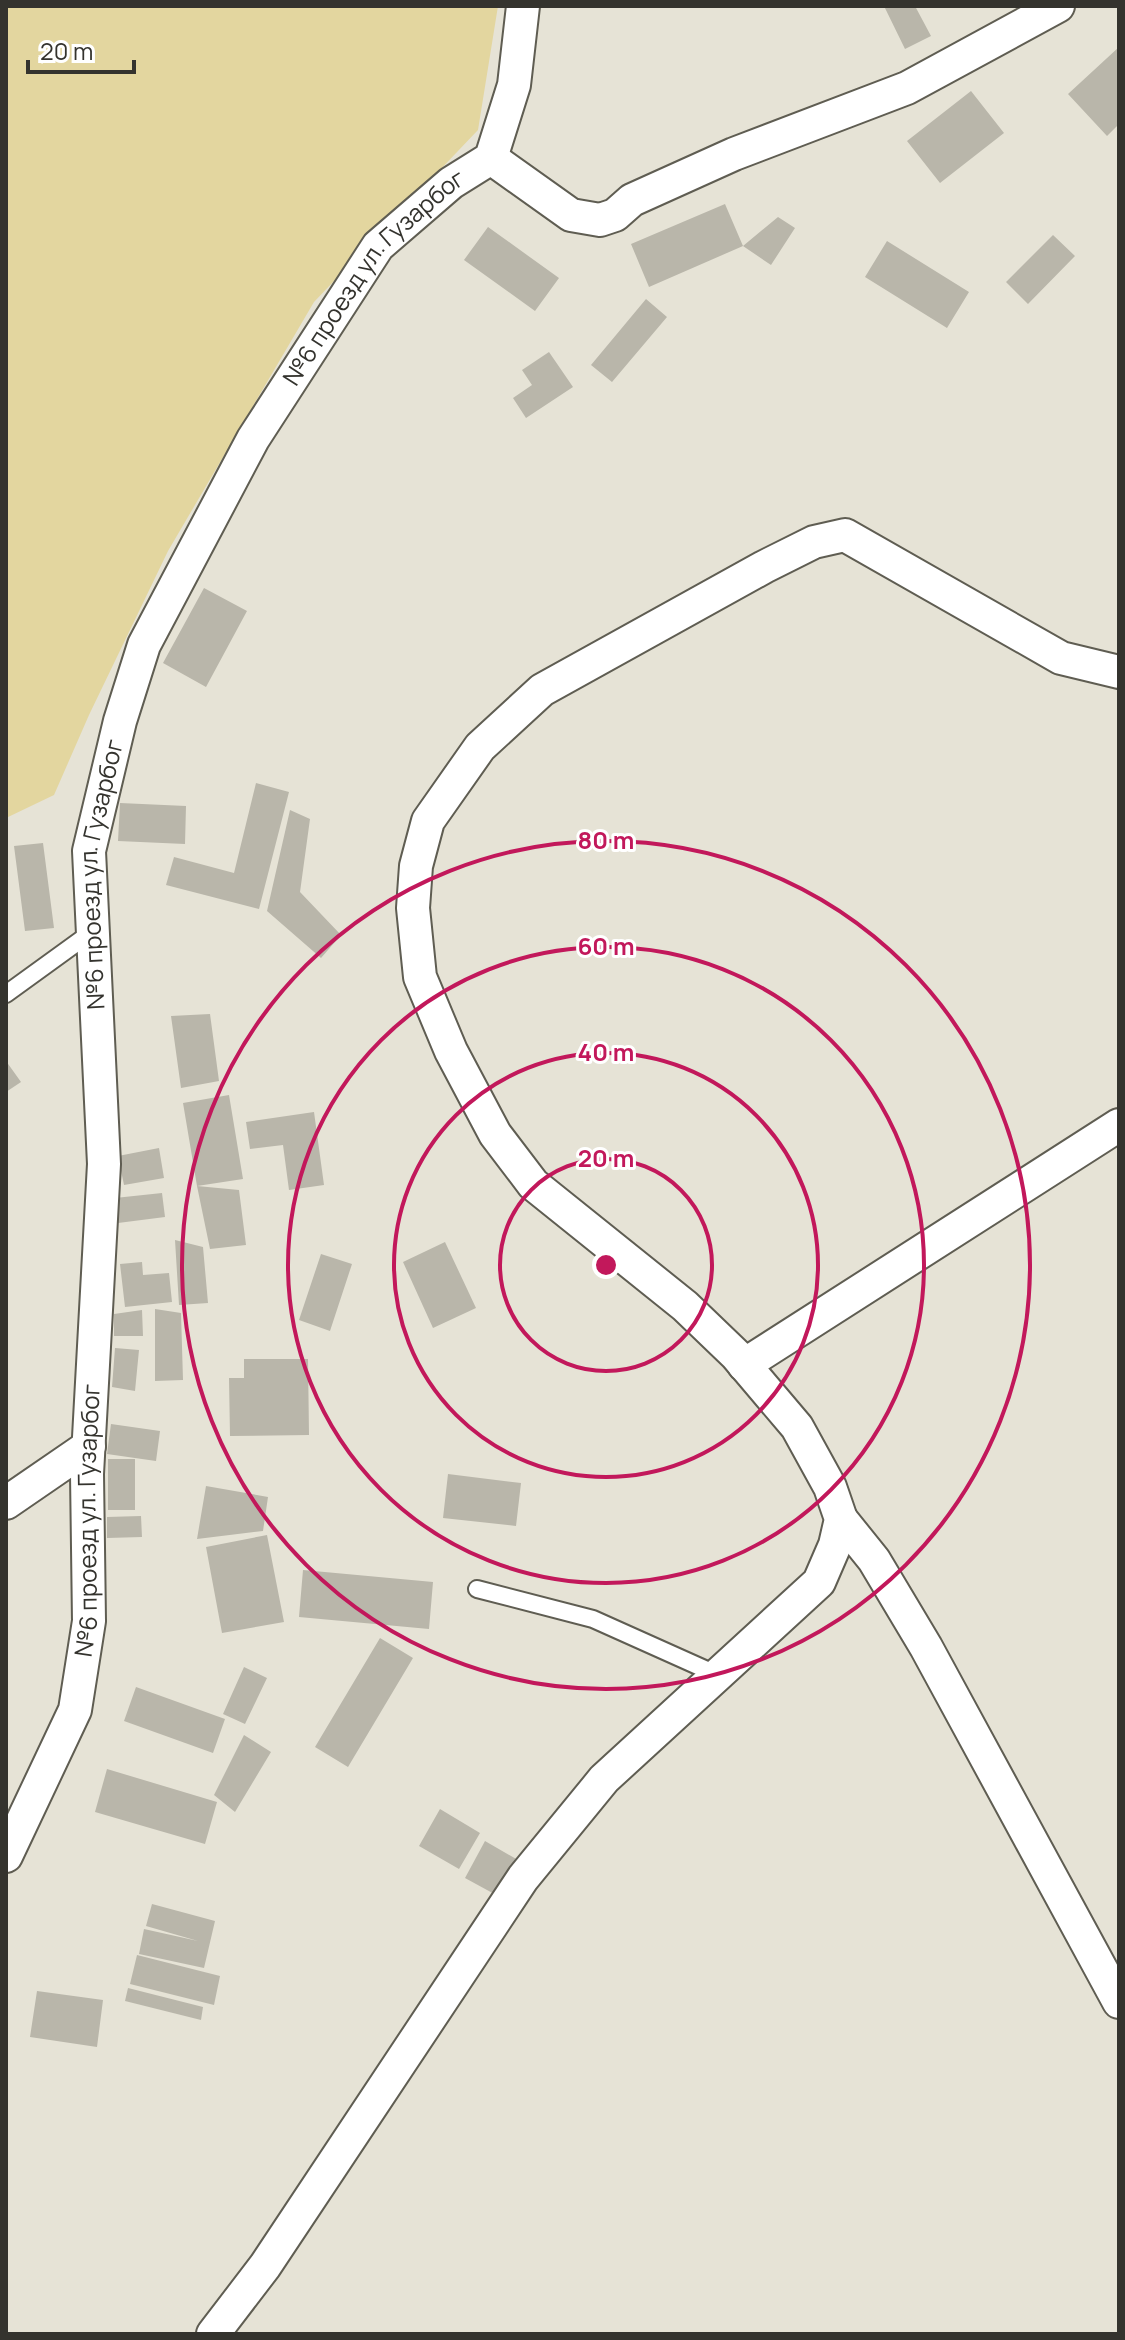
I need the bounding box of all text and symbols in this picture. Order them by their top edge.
scale bar [28,24,134,74]
text: 20 m [40,34,93,67]
street label: №6 проезд ул. Гузарбог [274,161,470,391]
street label: №6 проезд ул. Гузарбог [71,736,130,1011]
text: 80 m [578,823,634,856]
text: 60 m [577,929,635,962]
text: 40 m [578,1035,634,1068]
text: 20 m [578,1141,634,1174]
centre of rings [592,1251,620,1279]
street label: №6 проезд ул. Гузарбог [66,1383,107,1659]

